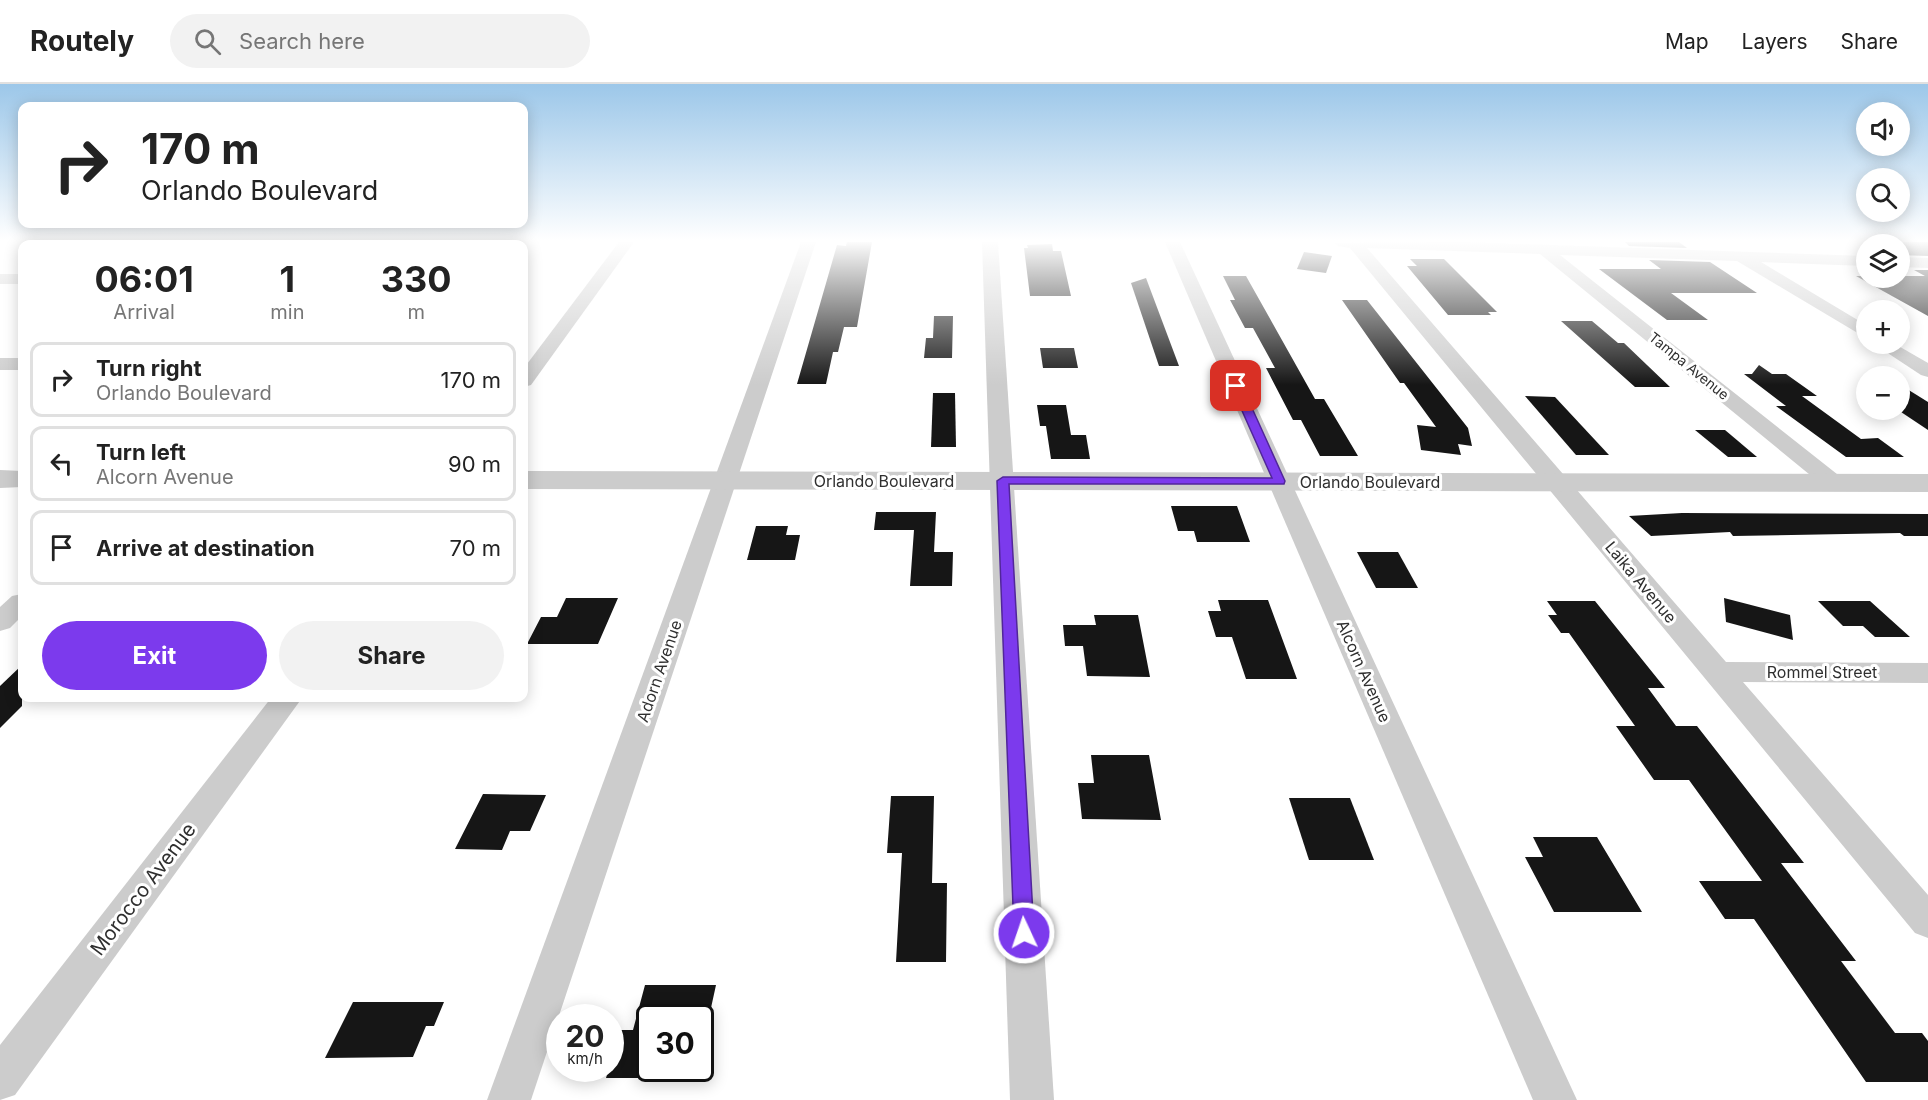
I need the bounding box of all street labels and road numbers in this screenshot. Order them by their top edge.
street label: Tampa Avenue [1646,328,1733,403]
street label: Orlando Boulevard [814,471,954,491]
street label: Orlando Boulevard [1300,472,1440,492]
street label: Laika Avenue [1601,537,1681,627]
street label: Adorn Avenue [632,617,686,725]
street label: Alcorn Avenue [1332,617,1396,725]
street label: Rommel Street [1767,662,1877,682]
street label: Morocco Avenue [85,818,201,960]

